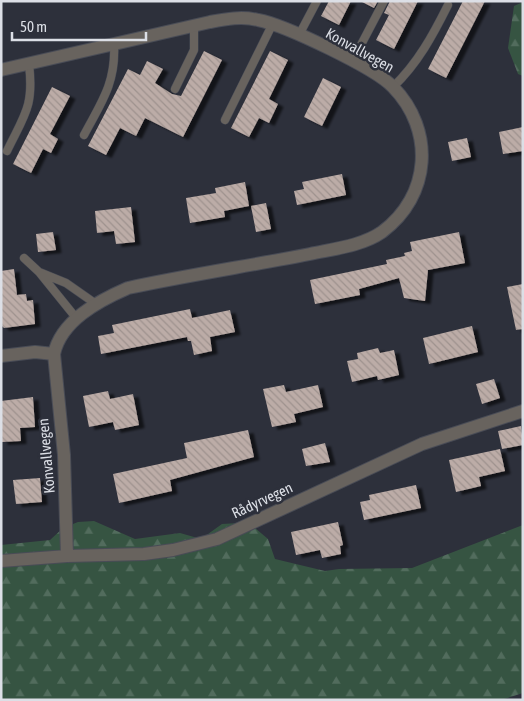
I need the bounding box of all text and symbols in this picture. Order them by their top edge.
scale bar [12,10,146,42]
text: 50 m [20,18,47,35]
street label: Konvallvegen [323,24,397,76]
street label: Konvallvegen [34,418,58,494]
street label: Rådyrvegen [229,479,295,521]

